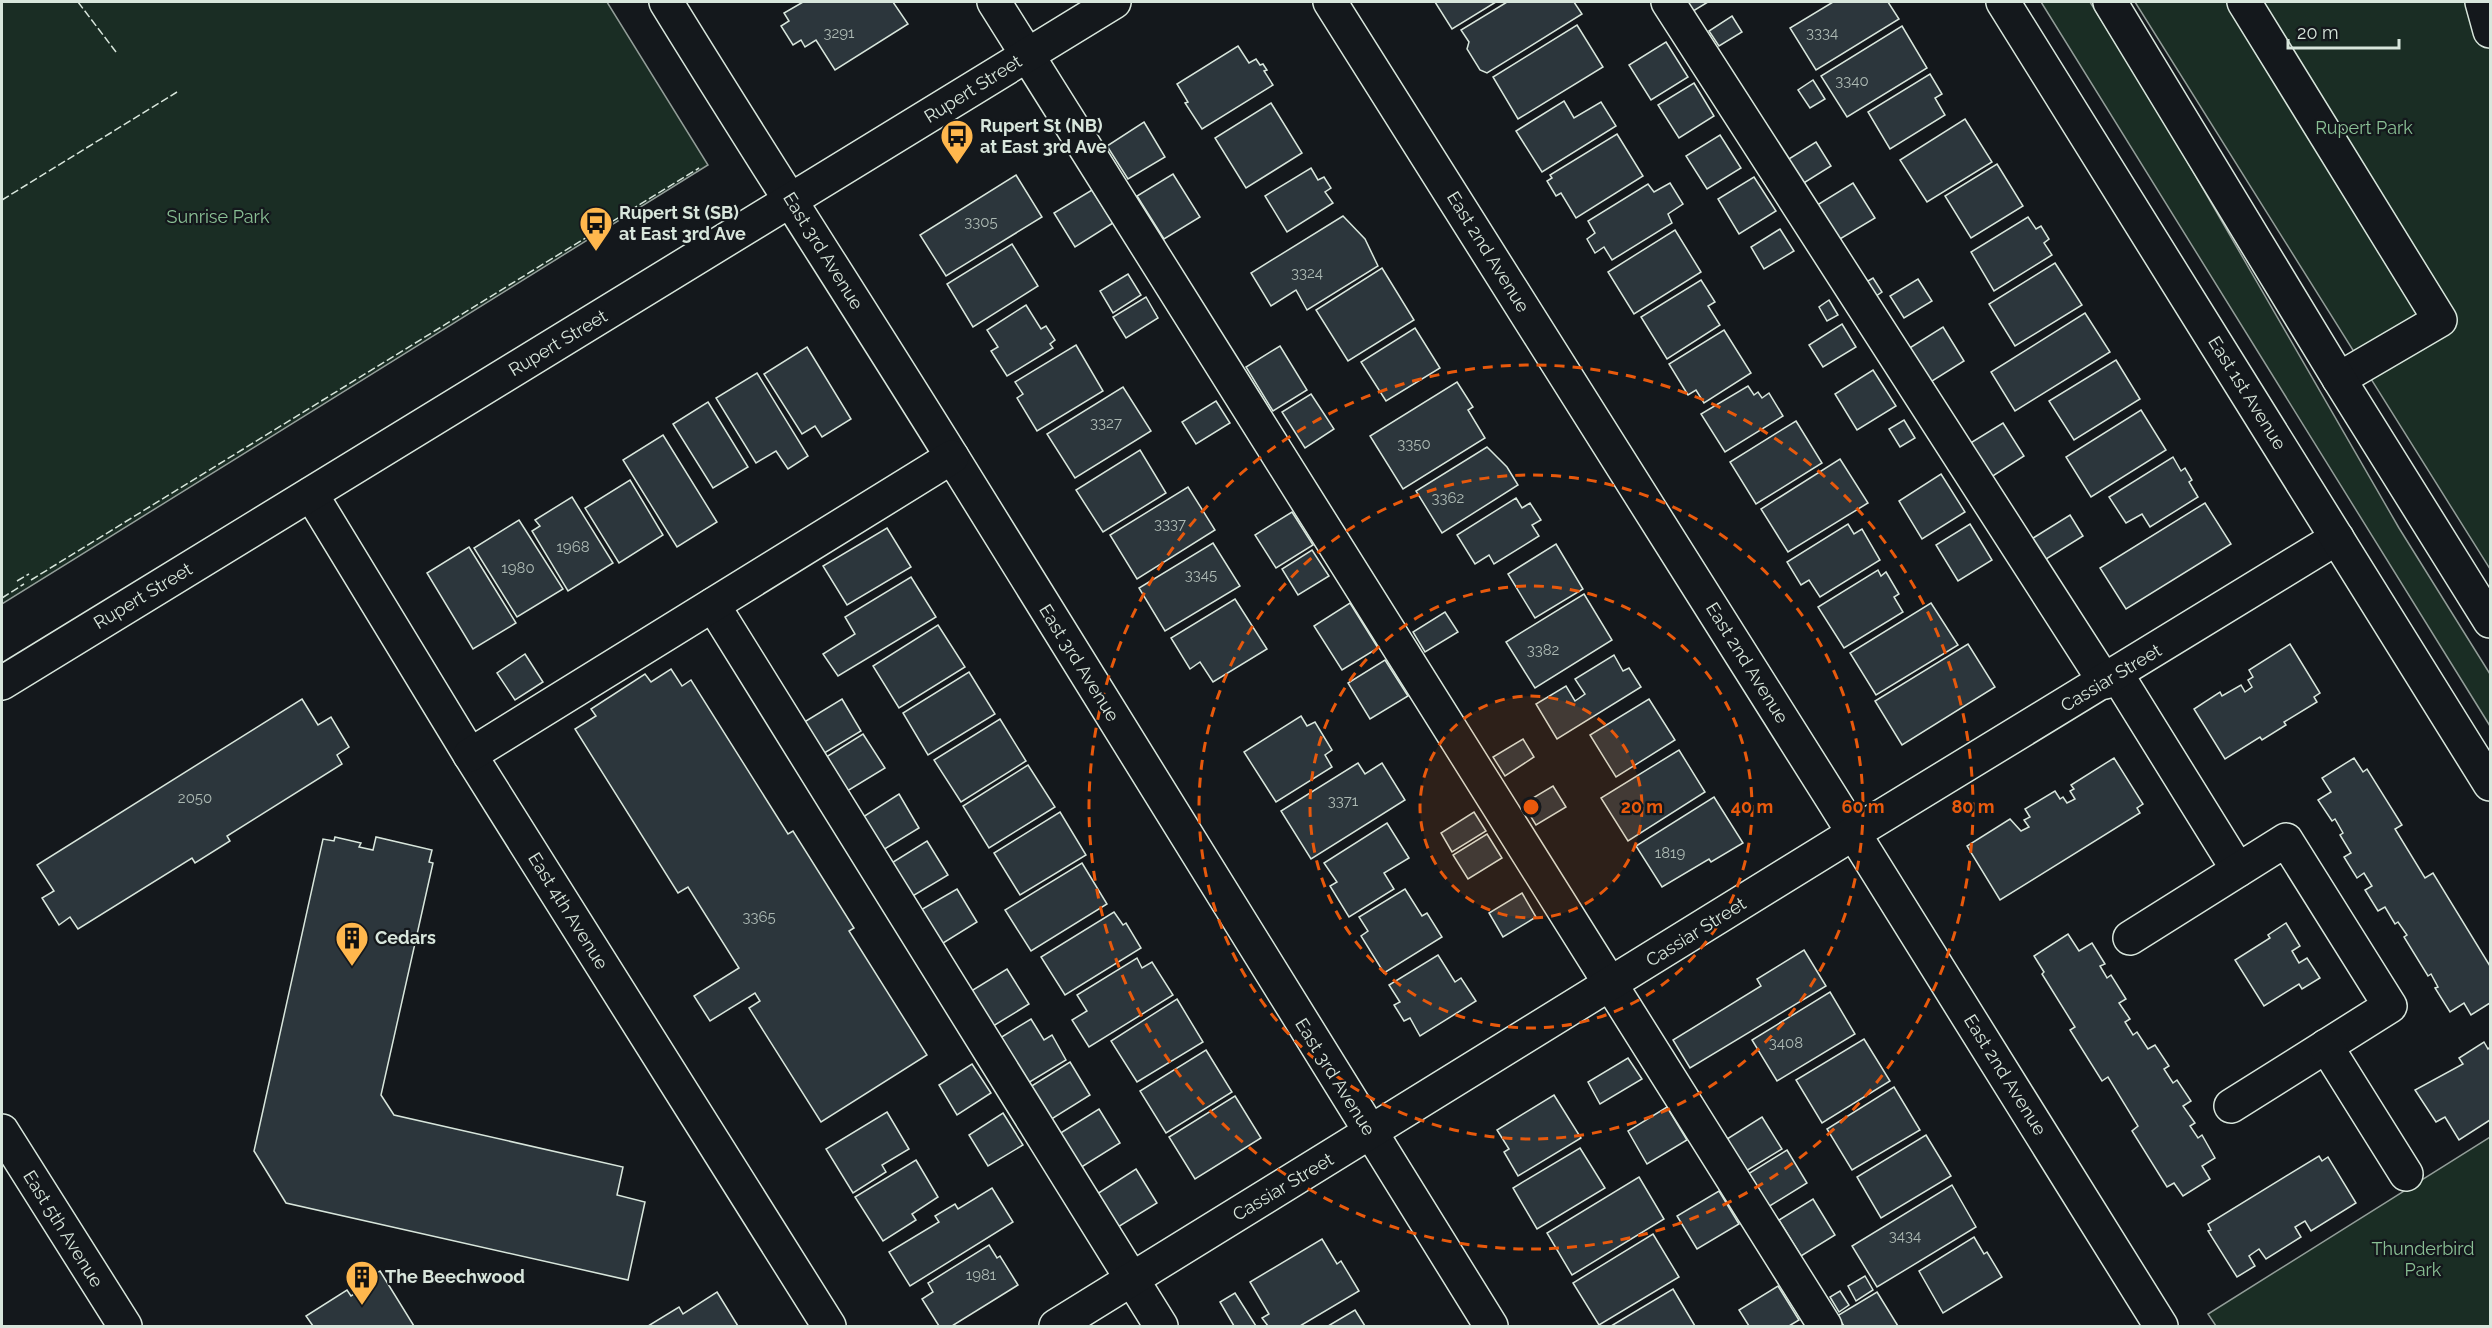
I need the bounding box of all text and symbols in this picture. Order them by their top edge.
scale bar [2288,12,2399,50]
text: 20 m [2297,22,2339,43]
house number: 3291 [823,24,855,42]
house number: 3334 [1806,24,1838,42]
street label: Rupert Street [920,50,1025,127]
house number: 3340 [1835,72,1869,90]
place label: Rupert St (NB) at East 3rd Ave [980,115,1107,157]
park label: Rupert Park [2315,117,2413,138]
bus stop icon: Rupert St (NB) at East 3rd Ave [939,118,975,165]
street label: East 3rd Avenue [779,188,868,314]
street label: East 2nd Avenue [1443,188,1534,316]
place label: Rupert St (SB) at East 3rd Ave [619,202,746,244]
bus stop icon: Rupert St (SB) at East 3rd Ave [578,205,614,252]
park label: Sunrise Park [167,206,270,227]
house number: 3305 [964,213,998,231]
house number: 3324 [1291,264,1323,282]
street label: Rupert Street [505,305,611,380]
street label: East 1st Avenue [2204,332,2291,454]
house number: 3327 [1090,414,1122,432]
house number: 3350 [1397,435,1431,453]
house number: 3362 [1432,489,1465,507]
house number: 3337 [1154,515,1186,533]
house number: 1968 [556,538,590,556]
street label: Rupert Street [90,558,196,633]
house number: 1980 [501,559,535,577]
house number: 3345 [1185,566,1217,584]
street label: East 2nd Avenue [1702,599,1793,727]
street label: East 3rd Avenue [1035,600,1124,726]
street label: Cassiar Street [2057,639,2165,716]
house number: 3382 [1527,641,1560,659]
house number: 2050 [178,789,212,807]
house number: 3371 [1328,792,1359,810]
text: 20 m [1621,796,1663,817]
text: 40 m [1731,796,1773,817]
text: 60 m [1841,796,1885,817]
text: 80 m [1951,796,1995,817]
centre of rings [1521,797,1541,817]
house number: 1819 [1655,844,1685,862]
street label: East 4th Avenue [524,849,613,973]
street label: Cassiar Street [1642,893,1749,971]
house number: 3365 [742,908,776,926]
building icon: Cedars [334,920,370,967]
place label: Cedars [375,927,436,948]
street label: East 2nd Avenue [1960,1011,2051,1139]
street label: East 3rd Avenue [1291,1014,1380,1140]
house number: 3408 [1769,1034,1803,1052]
street label: Cassiar Street [1229,1148,1337,1225]
street label: East 5th Avenue [19,1167,108,1291]
house number: 3434 [1889,1227,1921,1245]
park label: Thunderbird Park [2371,1238,2475,1280]
building icon: The Beechwood [344,1259,380,1306]
place label: The Beechwood [385,1266,525,1287]
house number: 1981 [966,1266,997,1284]

